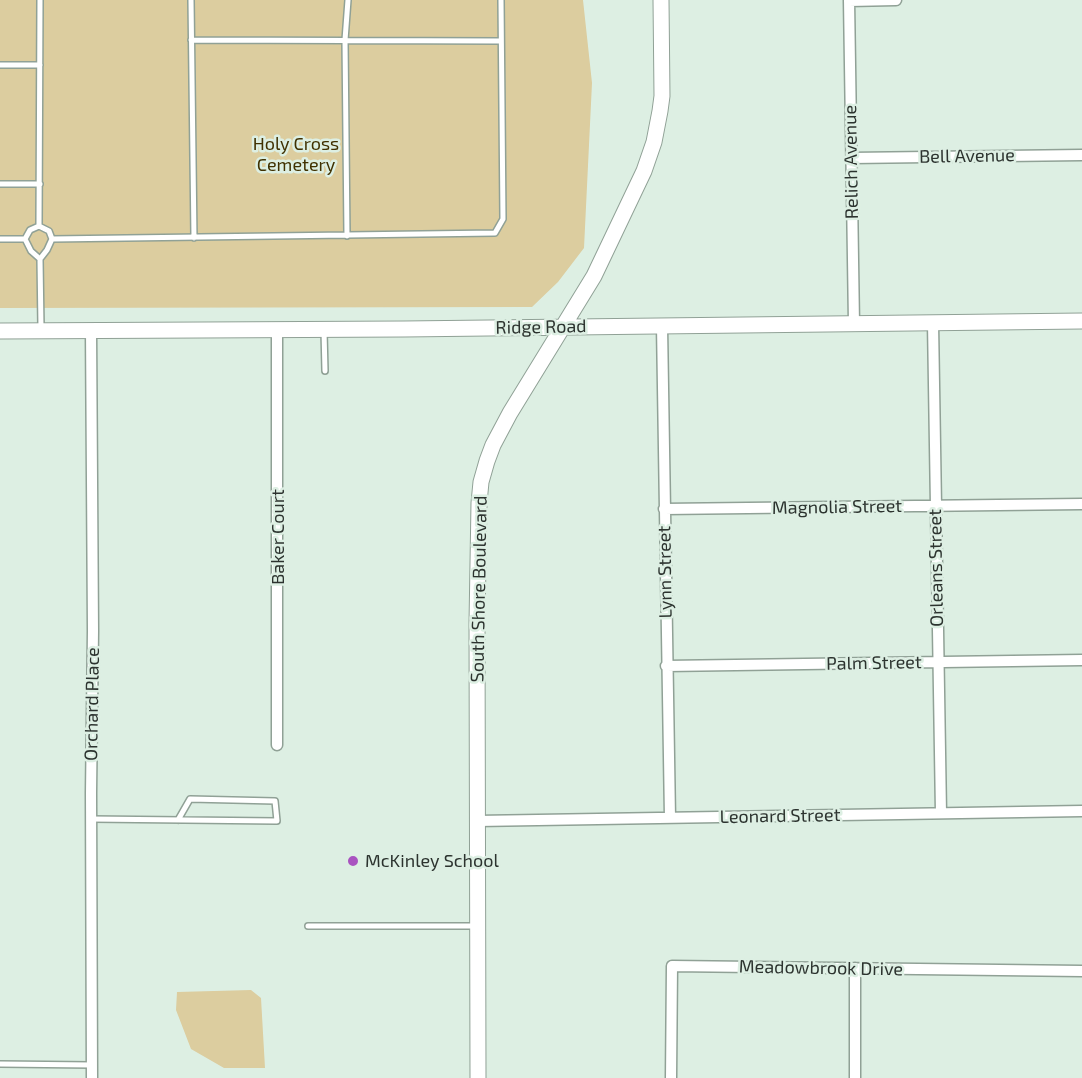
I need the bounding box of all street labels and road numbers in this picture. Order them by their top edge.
street label: Relich Avenue [839,105,863,219]
street label: Bell Avenue [919,144,1015,168]
street label: Ridge Road [495,315,587,339]
street label: Baker Court [267,489,289,585]
street label: Magnolia Street [772,495,902,519]
street label: South Shore Boulevard [467,496,491,682]
street label: Orleans Street [924,509,948,627]
street label: Lynn Street [653,526,677,618]
street label: Orchard Place [80,647,104,761]
street label: Palm Street [826,651,922,675]
street label: Leonard Street [719,804,841,828]
street label: Meadowbrook Drive [739,956,903,980]

